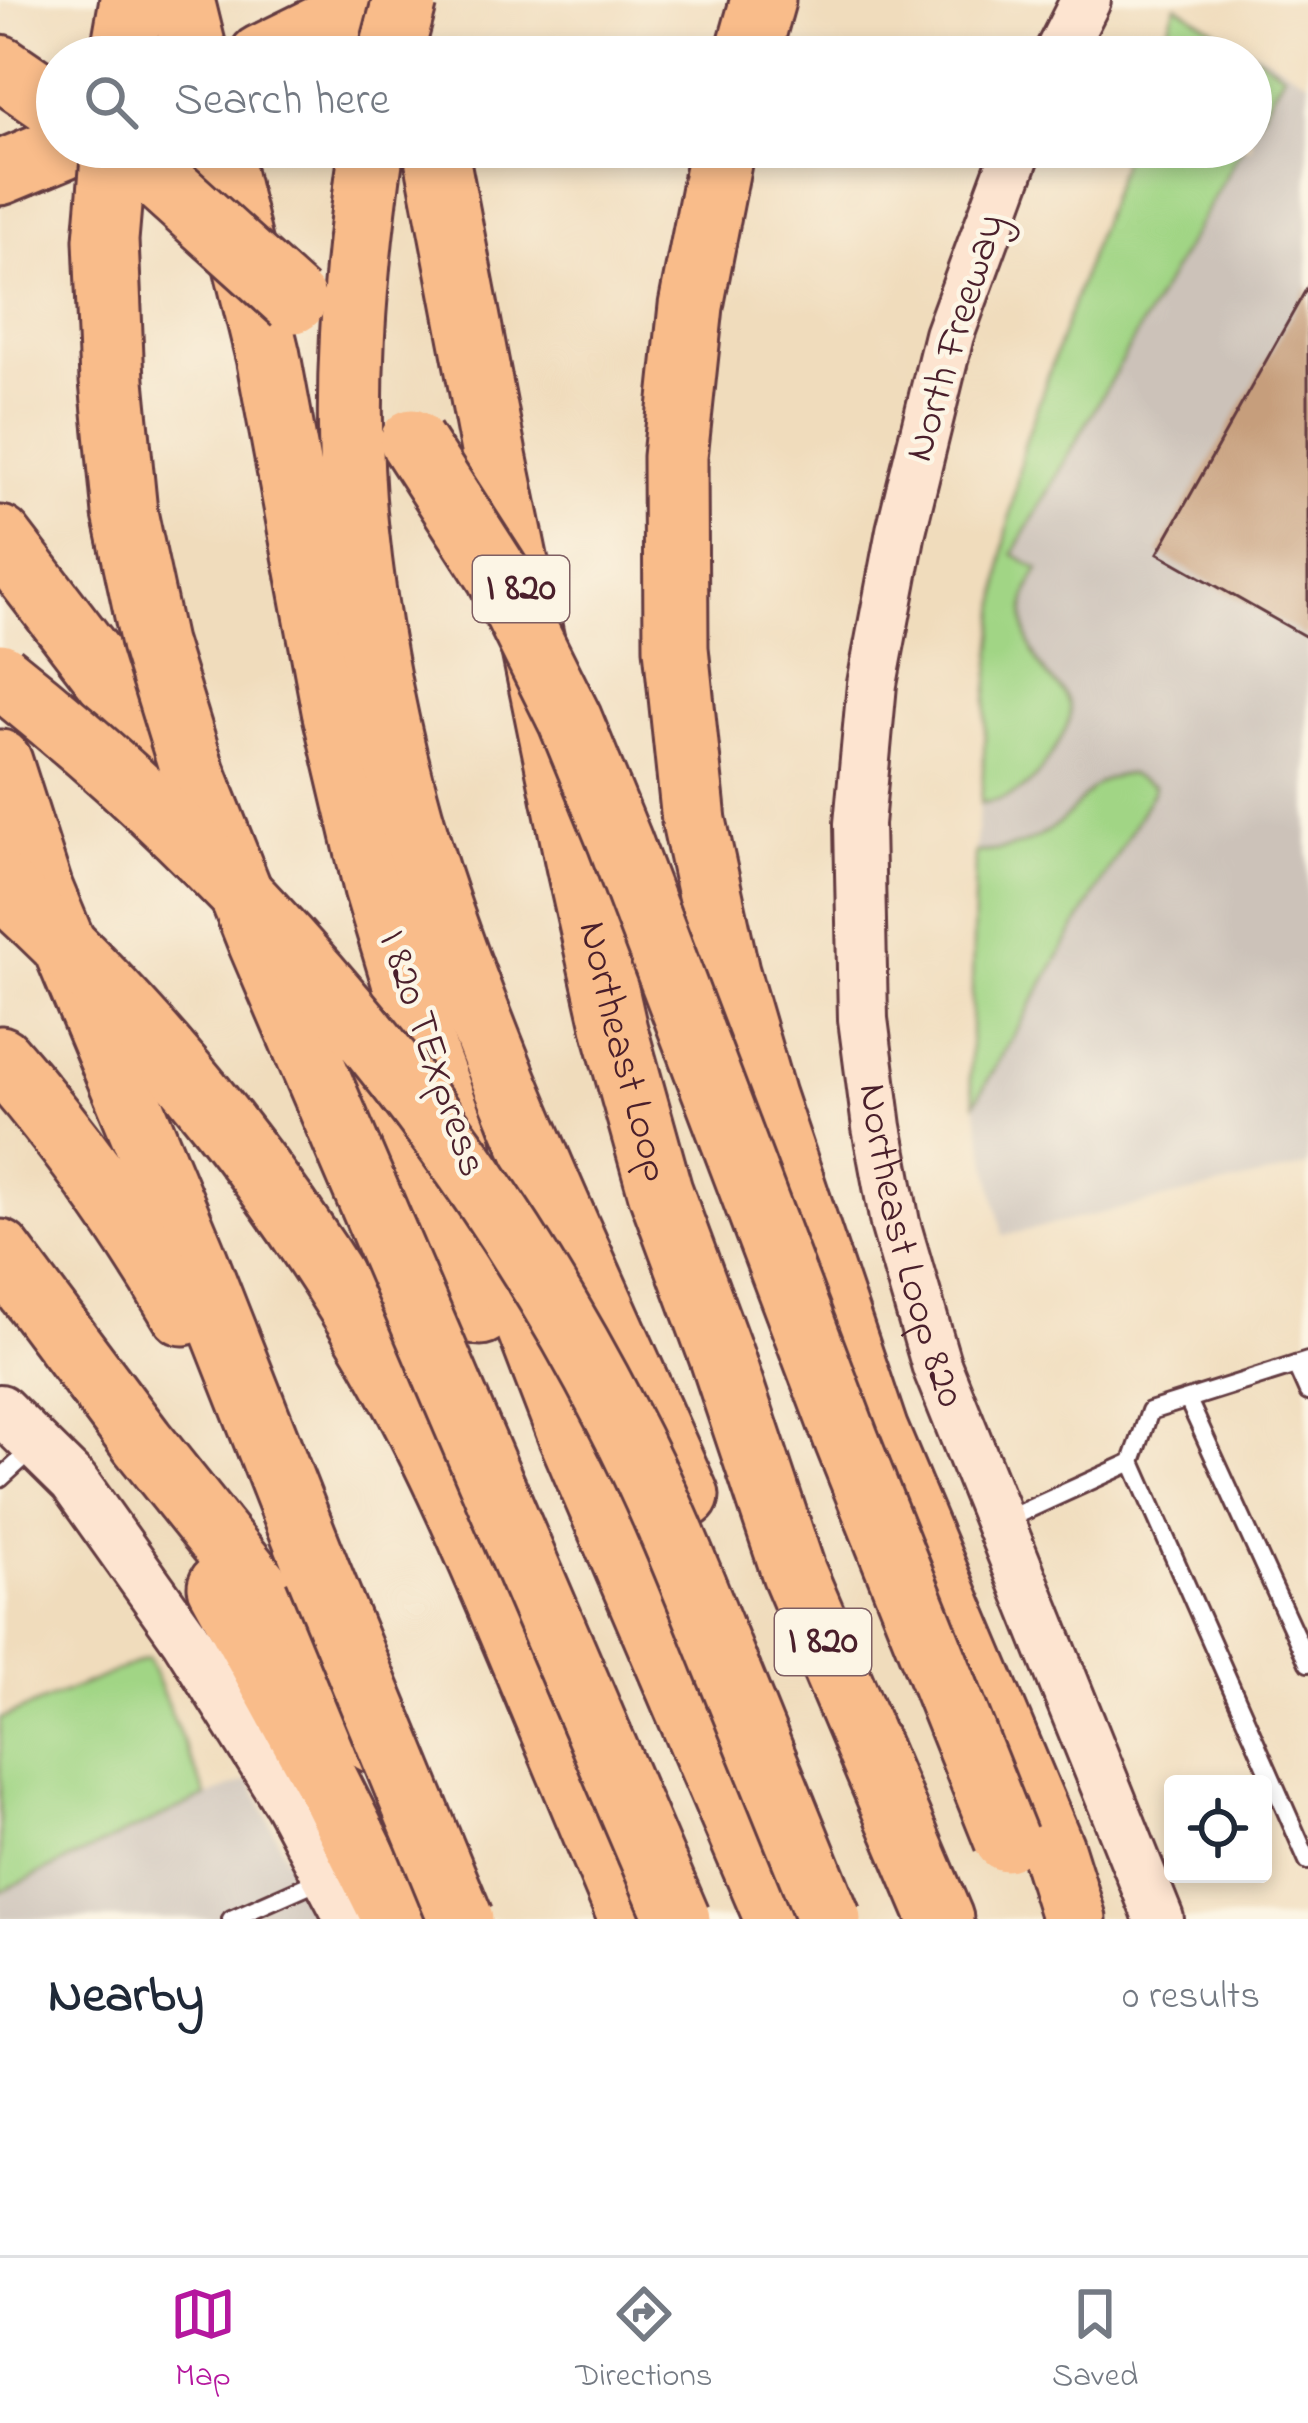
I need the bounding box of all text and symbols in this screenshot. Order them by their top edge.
search box [36,36,1272,168]
icon: search [78,69,144,135]
text: Search here [174,69,390,135]
street label: North Freeway [889,207,1023,469]
road number: I 820 [473,556,569,622]
street label: Northeast Loop [561,915,686,1189]
street label: I 820 TEXpress [360,923,502,1185]
street label: Northeast Loop 820 [841,1080,981,1417]
road number: I 820 [775,1609,871,1675]
map controls [1164,1775,1272,1883]
button: locate [1164,1775,1272,1883]
text: Nearby [48,1960,204,2035]
text: 0 results [1122,1969,1260,2026]
tab: Map [170,2281,236,2401]
tab: Directions [575,2281,713,2401]
tab: Saved [1052,2281,1138,2401]

